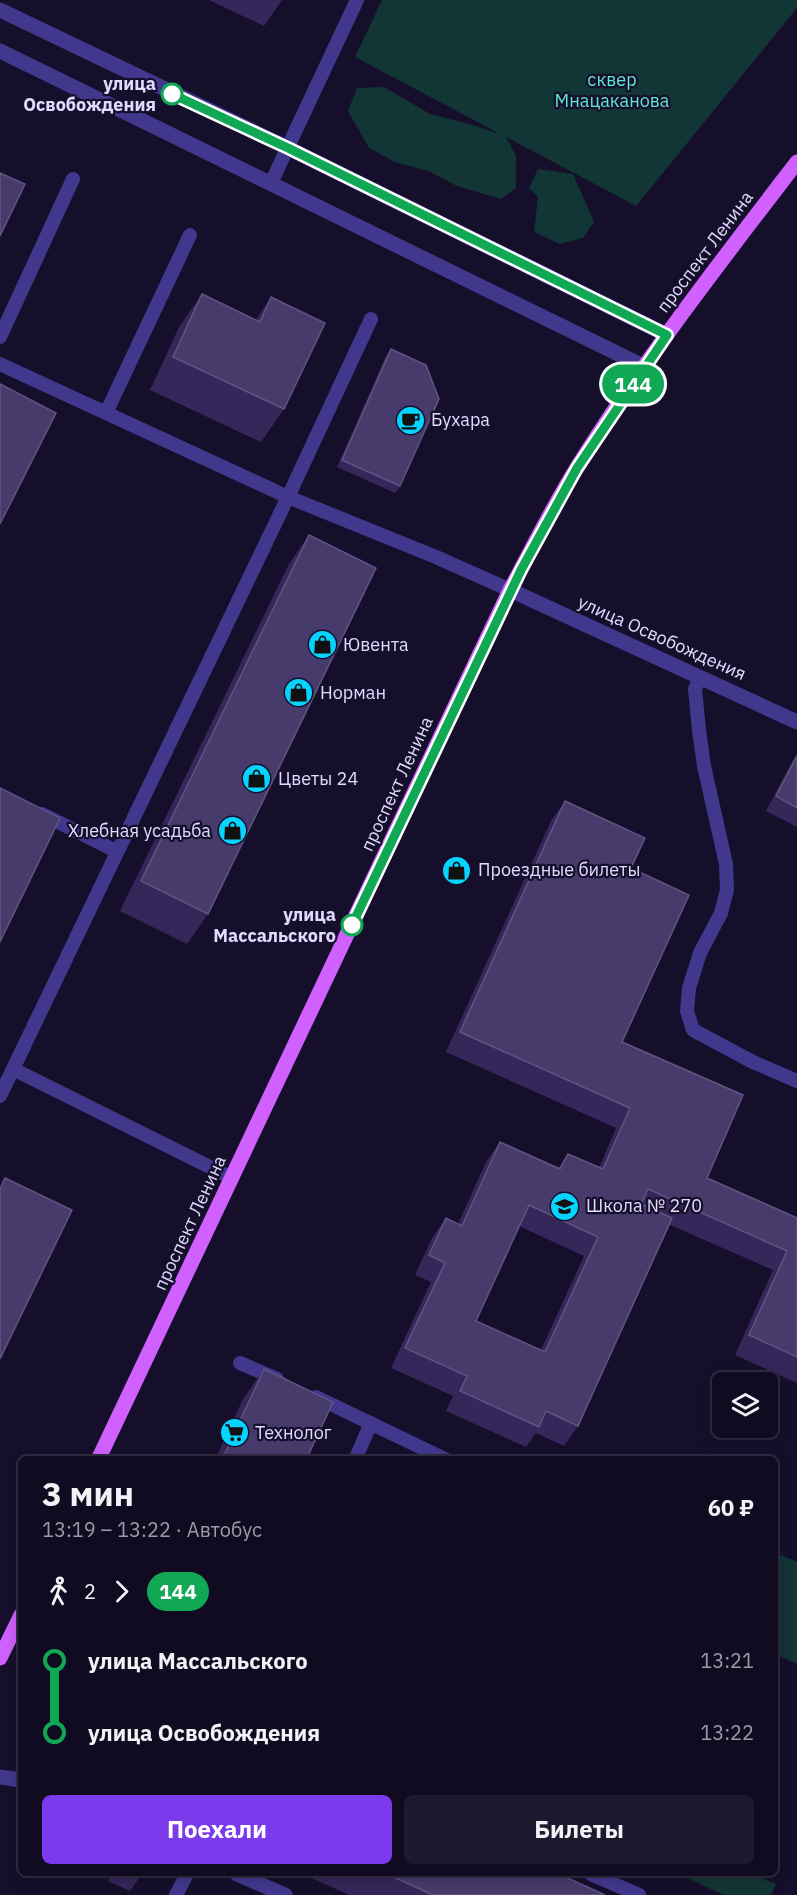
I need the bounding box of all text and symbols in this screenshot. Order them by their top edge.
park label: сквер Мнацаканова [555,68,670,112]
place label: улица Освобождения [23,72,156,116]
marker: улица Освобождения [161,83,183,105]
street label: проспект Ленина [651,186,758,317]
line badge: 144 [598,364,668,404]
text: 144 [614,370,652,398]
cafe icon: Бухара [394,404,426,436]
place label: Бухара [431,408,490,431]
street label: улица Освобождения [575,590,750,685]
shop icon: Ювента [306,629,338,661]
place label: Ювента [343,633,409,656]
shop icon: Норман [283,677,315,709]
place label: Норман [320,681,386,704]
street label: проспект Ленина [355,712,438,855]
shop icon: Цветы 24 [241,763,273,795]
place label: Цветы 24 [278,767,358,790]
shop icon: Хлебная усадьба [216,815,248,847]
place label: Хлебная усадьба [68,819,211,842]
shop icon: Проездные билеты [441,854,473,886]
place label: Проездные билеты [478,858,640,881]
place label: улица Массальского [213,903,336,947]
marker: улица Массальского [341,914,363,936]
street label: проспект Ленина [148,1151,231,1294]
school or university icon: Школа № 270 [549,1190,581,1222]
place label: Школа № 270 [586,1194,702,1217]
map controls [712,1372,778,1438]
button: layers [712,1372,778,1438]
supermarket icon: Технолог [218,1417,250,1449]
place label: Технолог [255,1421,332,1444]
text: 3 мин [42,1472,134,1515]
text: 60 ₽ [708,1493,754,1522]
text: 13:19 – 13:22 · Автобус [42,1516,262,1543]
icon: walk [42,1575,75,1608]
icon: forward [105,1575,138,1608]
text: 144 [159,1577,197,1605]
text: 2 [84,1578,96,1605]
text: улица Массальского [88,1646,308,1675]
text: 13:21 [700,1647,754,1674]
text: улица Освобождения [88,1718,320,1747]
text: 13:22 [700,1719,754,1746]
button: Поехали [42,1795,392,1864]
button: Билеты [404,1795,754,1864]

